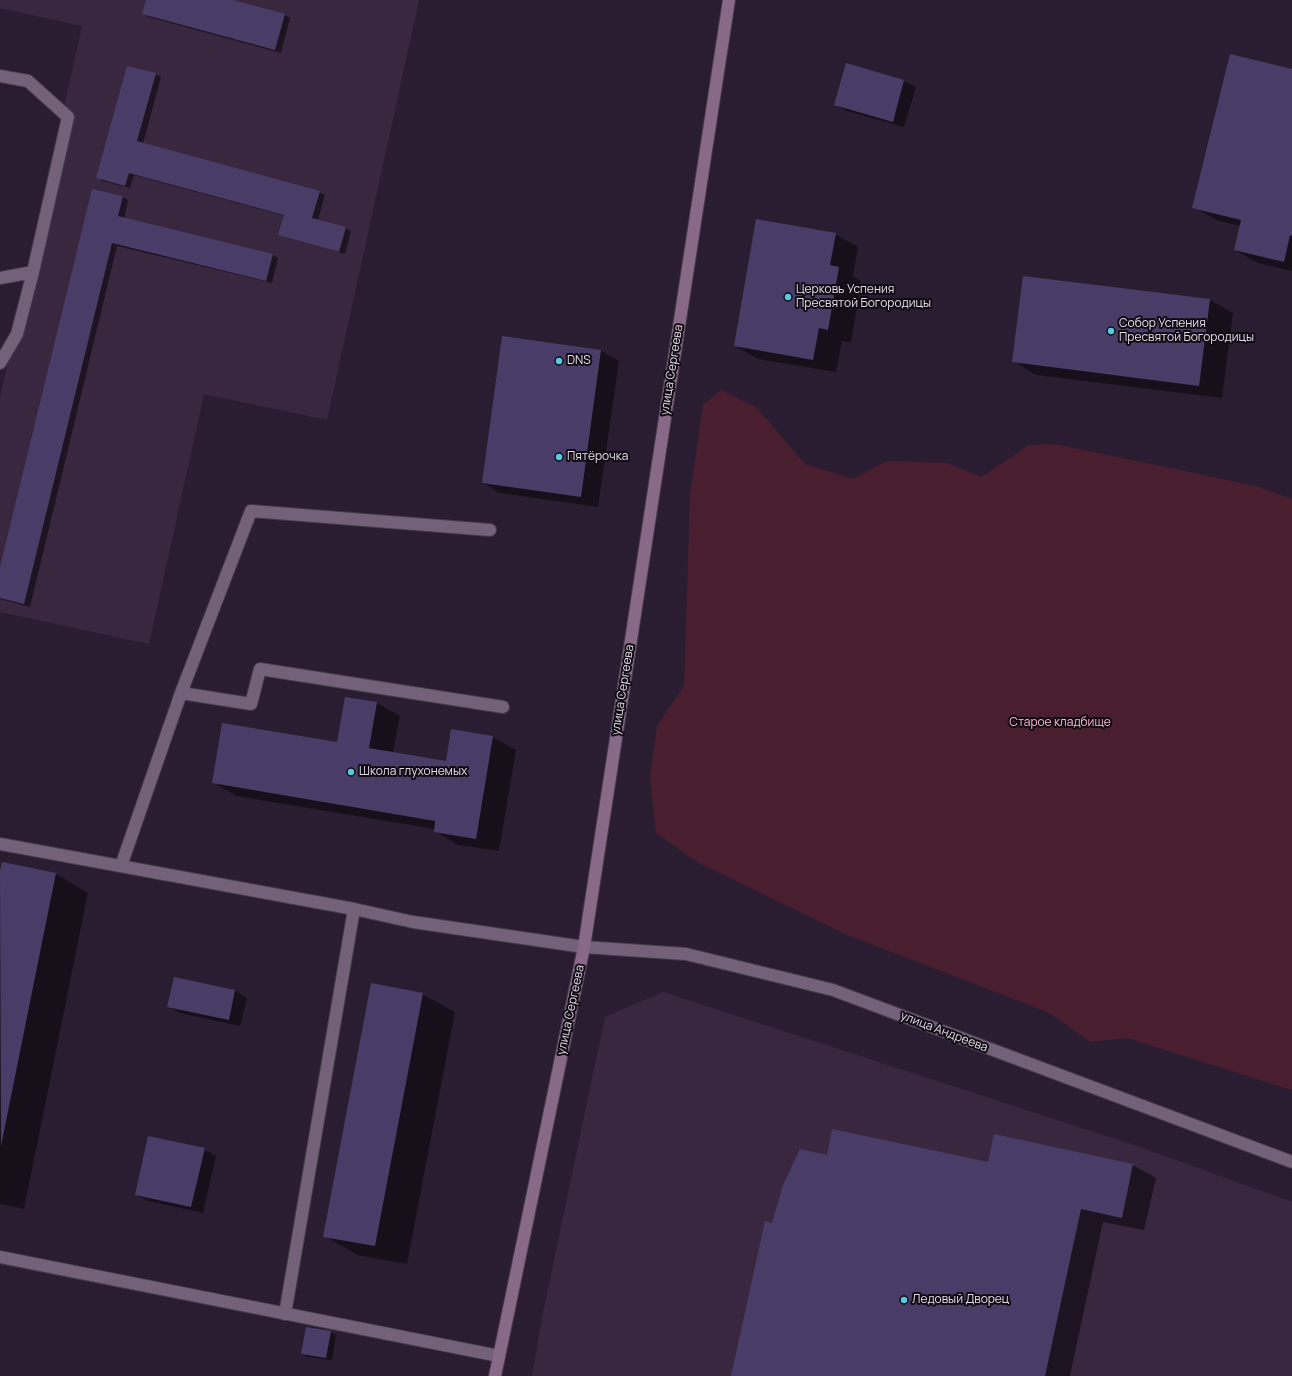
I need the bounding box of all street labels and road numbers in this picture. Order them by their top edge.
street label: улица Сергеева [658,324,686,416]
street label: улица Сергеева [609,644,637,736]
street label: улица Сергеева [554,964,588,1056]
street label: улица Андреева [898,1009,990,1055]

